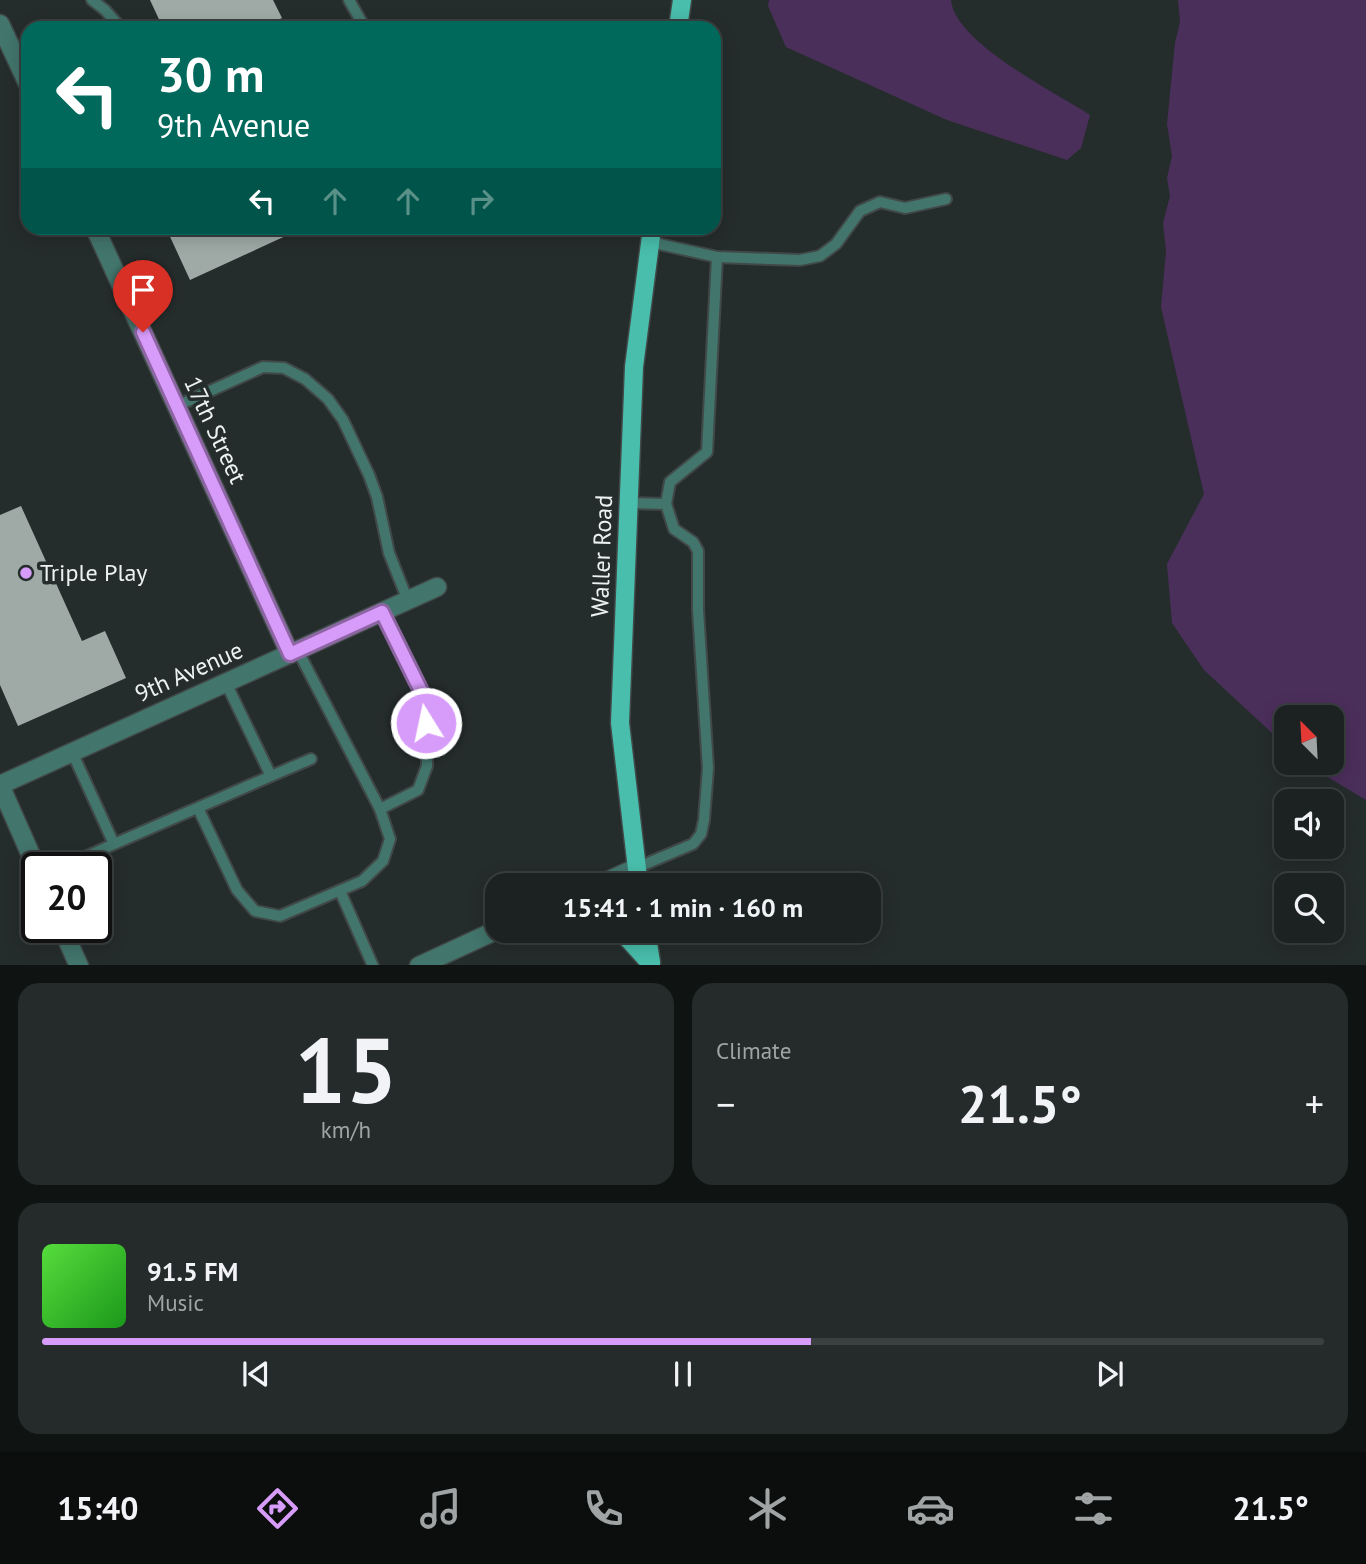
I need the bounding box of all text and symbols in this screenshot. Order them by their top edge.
text: 30 m [157,42,264,106]
icon: left [42,49,133,140]
text: 9th Avenue [157,104,310,146]
icon: left [243,182,281,220]
icon: ahead [316,182,354,220]
icon: ahead [389,182,427,220]
icon: right [462,182,500,220]
pin [113,260,173,332]
icon: arrive [124,271,162,309]
street label: 17th Street [177,371,254,488]
street label: Waller Road [584,494,619,618]
place label: Triple Play [40,557,148,588]
marker: Triple Play [18,565,34,581]
street label: 9th Avenue [130,634,248,709]
position arrow [389,686,463,760]
north arrow [1274,705,1344,775]
map controls [1274,705,1344,943]
button: sound [1274,789,1344,859]
speed limit sign: 20 [21,852,112,943]
button: search [1274,873,1344,943]
text: 15:41 · 1 min · 160 m [563,891,803,924]
text: 15 [294,1010,398,1128]
text: Climate [716,1036,791,1065]
text: 21.5° [958,1070,1082,1137]
text: − [716,1079,735,1128]
text: + [1305,1079,1324,1128]
text: km/h [321,1115,371,1144]
text: 91.5 FM [147,1255,238,1288]
text: Music [147,1288,204,1317]
icon: previous [237,1355,275,1393]
icon: pause [664,1355,702,1393]
icon: next [1091,1355,1129,1393]
icon: directions [253,1484,302,1533]
icon: music [416,1484,465,1533]
icon: phone [579,1484,628,1533]
icon: climate [743,1484,792,1533]
icon: car [906,1484,955,1533]
icon: filters [1069,1484,1118,1533]
text: 15:40 [57,1487,138,1529]
text: 21.5° [1233,1487,1309,1529]

